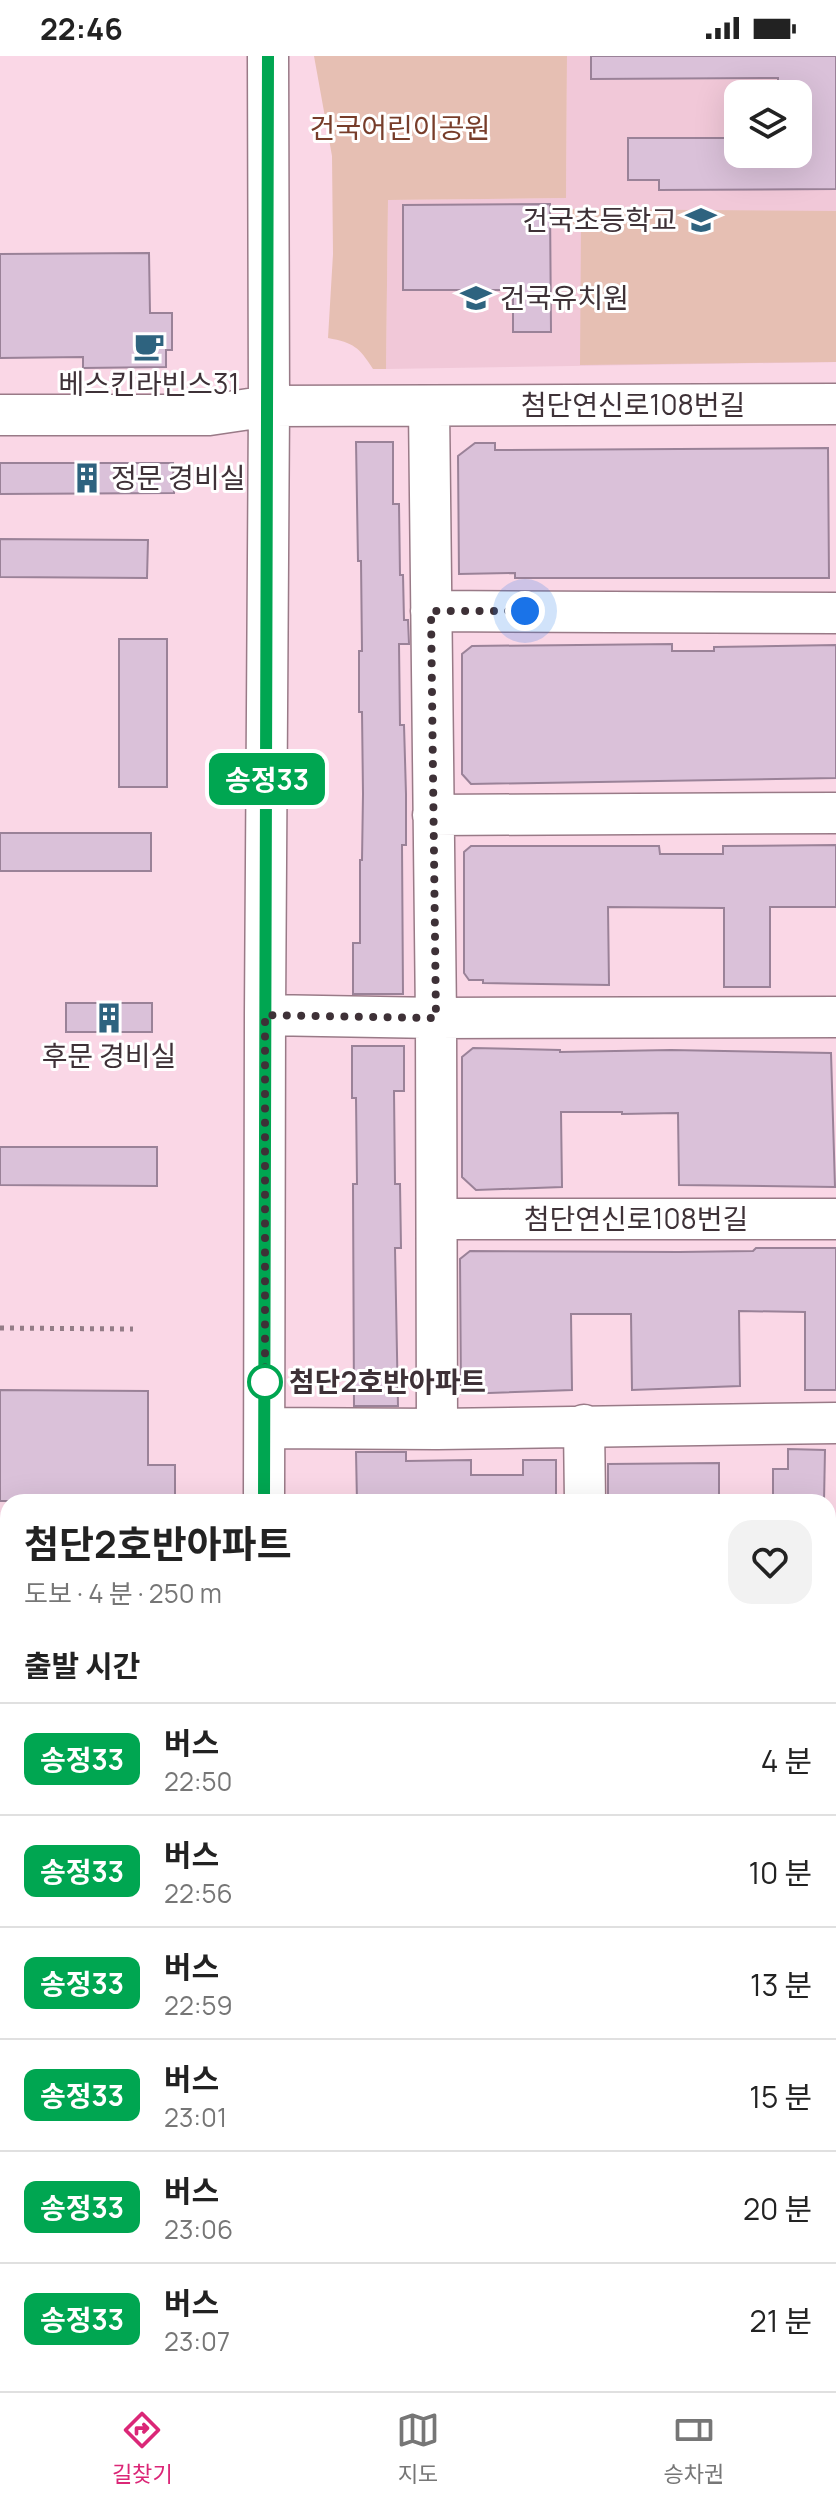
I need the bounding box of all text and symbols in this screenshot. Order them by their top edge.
text: 22:46 [40,8,123,49]
map controls [724,80,812,168]
button: layers [724,80,812,168]
park label: 건국어린이공원 [310,108,490,146]
place label: 건국초등학교 [522,200,677,238]
school or university icon: 건국초등학교 [684,203,718,237]
place label: 건국유치원 [500,278,629,316]
school or university icon: 건국유치원 [459,281,493,315]
cafe icon: 베스킨라빈스31 [132,329,166,363]
place label: 베스킨라빈스31 [59,364,239,402]
street label: 첨단연신로108번길 [521,385,745,423]
place label: 정문 경비실 [111,458,245,496]
building icon: 정문 경비실 [70,461,104,495]
your location [505,591,545,631]
line badge: 송정33 [211,753,323,805]
text: 송정33 [225,760,309,798]
building icon: 후문 경비실 [92,1001,126,1035]
place label: 후문 경비실 [42,1036,176,1074]
street label: 첨단연신로108번길 [524,1199,748,1237]
place label: 첨단2호반아파트 [289,1362,486,1400]
marker: 첨단2호반아파트 [248,1365,282,1399]
text: 첨단2호반아파트 [24,1517,291,1569]
button: heart [728,1520,812,1604]
text: 도보 · 4 분 · 250 m [24,1575,222,1611]
text: 출발 시간 [24,1645,140,1686]
text: 버스 [164,1722,219,1763]
text: 송정33 [40,1740,124,1778]
text: 4 분 [761,1740,812,1781]
text: 22:50 [164,1763,232,1799]
text: 버스 [164,1834,219,1875]
text: 송정33 [40,1852,124,1890]
text: 10 분 [748,1852,812,1893]
text: 22:56 [164,1875,233,1911]
text: 버스 [164,1946,219,1987]
text: 송정33 [40,1964,124,2002]
text: 13 분 [750,1964,812,2005]
text: 22:59 [164,1987,233,2023]
text: 버스 [164,2058,219,2099]
text: 송정33 [40,2076,124,2114]
text: 15 분 [749,2076,812,2117]
text: 23:01 [164,2099,227,2135]
text: 버스 [164,2170,219,2211]
text: 송정33 [40,2188,124,2226]
text: 20 분 [743,2188,812,2229]
text: 23:06 [164,2211,233,2247]
text: 버스 [164,2282,219,2323]
text: 송정33 [40,2300,124,2338]
text: 21 분 [750,2300,812,2341]
text: 23:07 [164,2323,230,2359]
tab: 길찾기 [112,2408,172,2489]
tab: 지도 [396,2408,440,2489]
tab: 승차권 [663,2408,724,2489]

